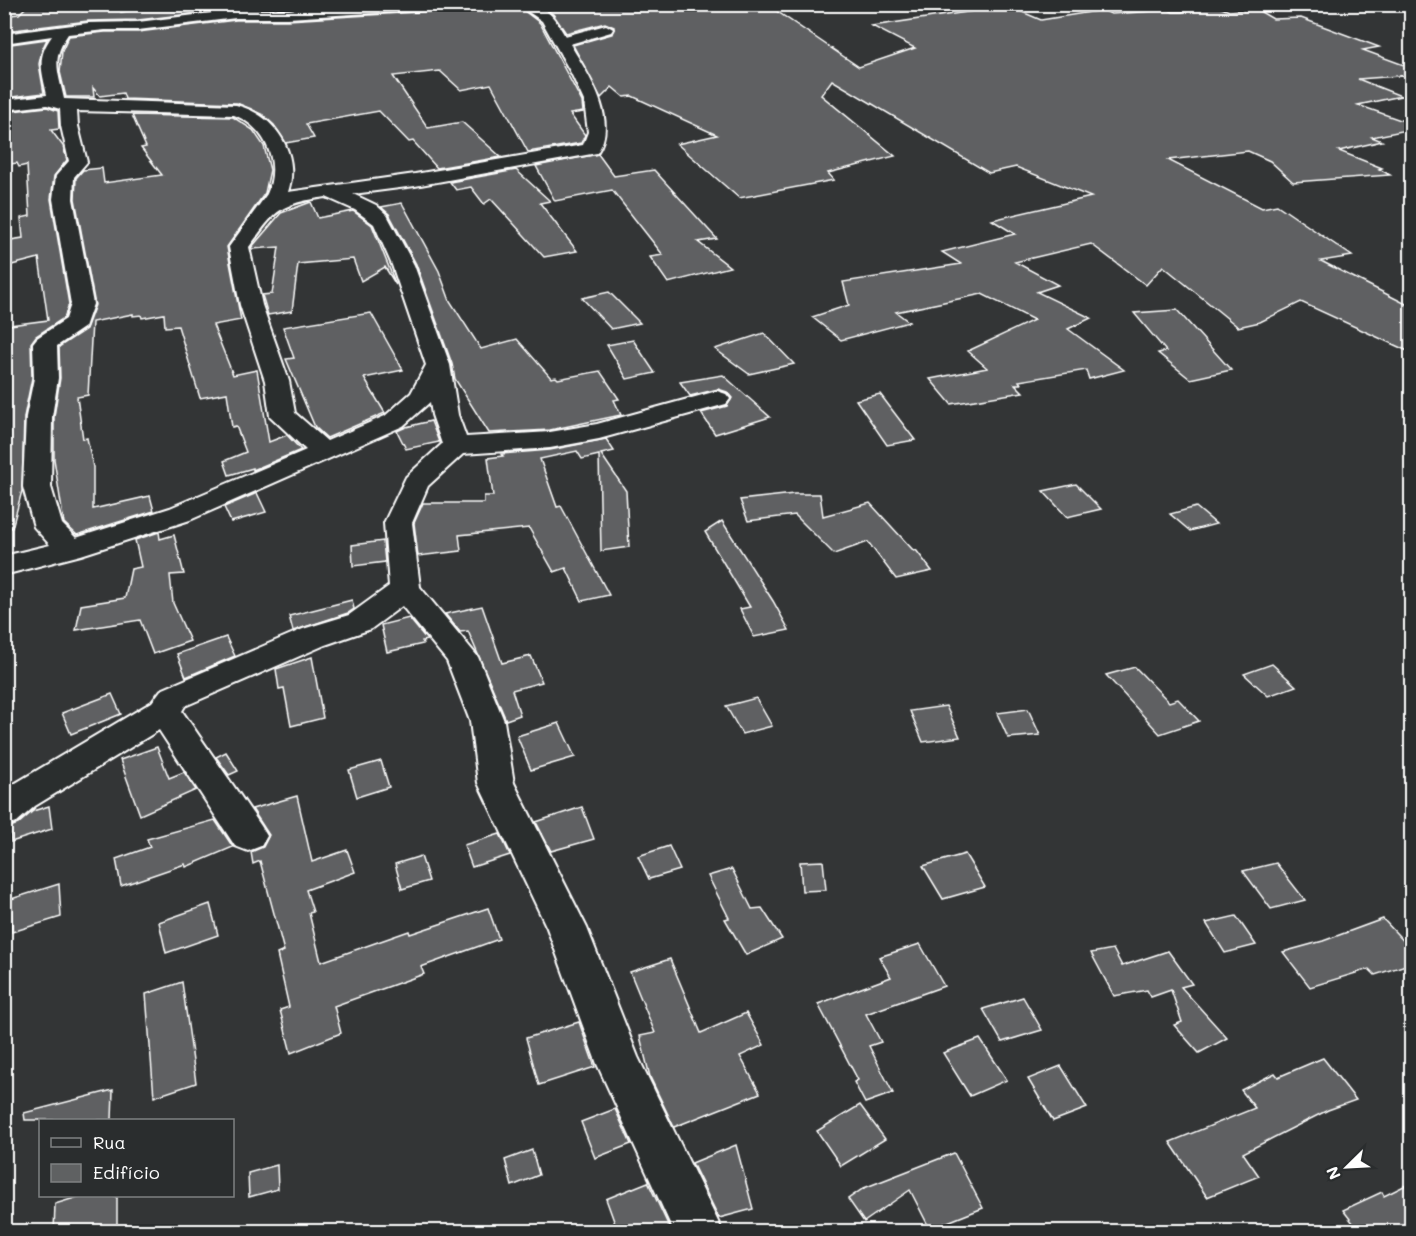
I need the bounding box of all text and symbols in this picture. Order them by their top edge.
legend [39,1119,234,1197]
text: Rua [93,1130,126,1154]
north arrow [1317,1137,1377,1197]
text: Edifício [93,1160,160,1184]
text: N [1321,1163,1345,1183]

